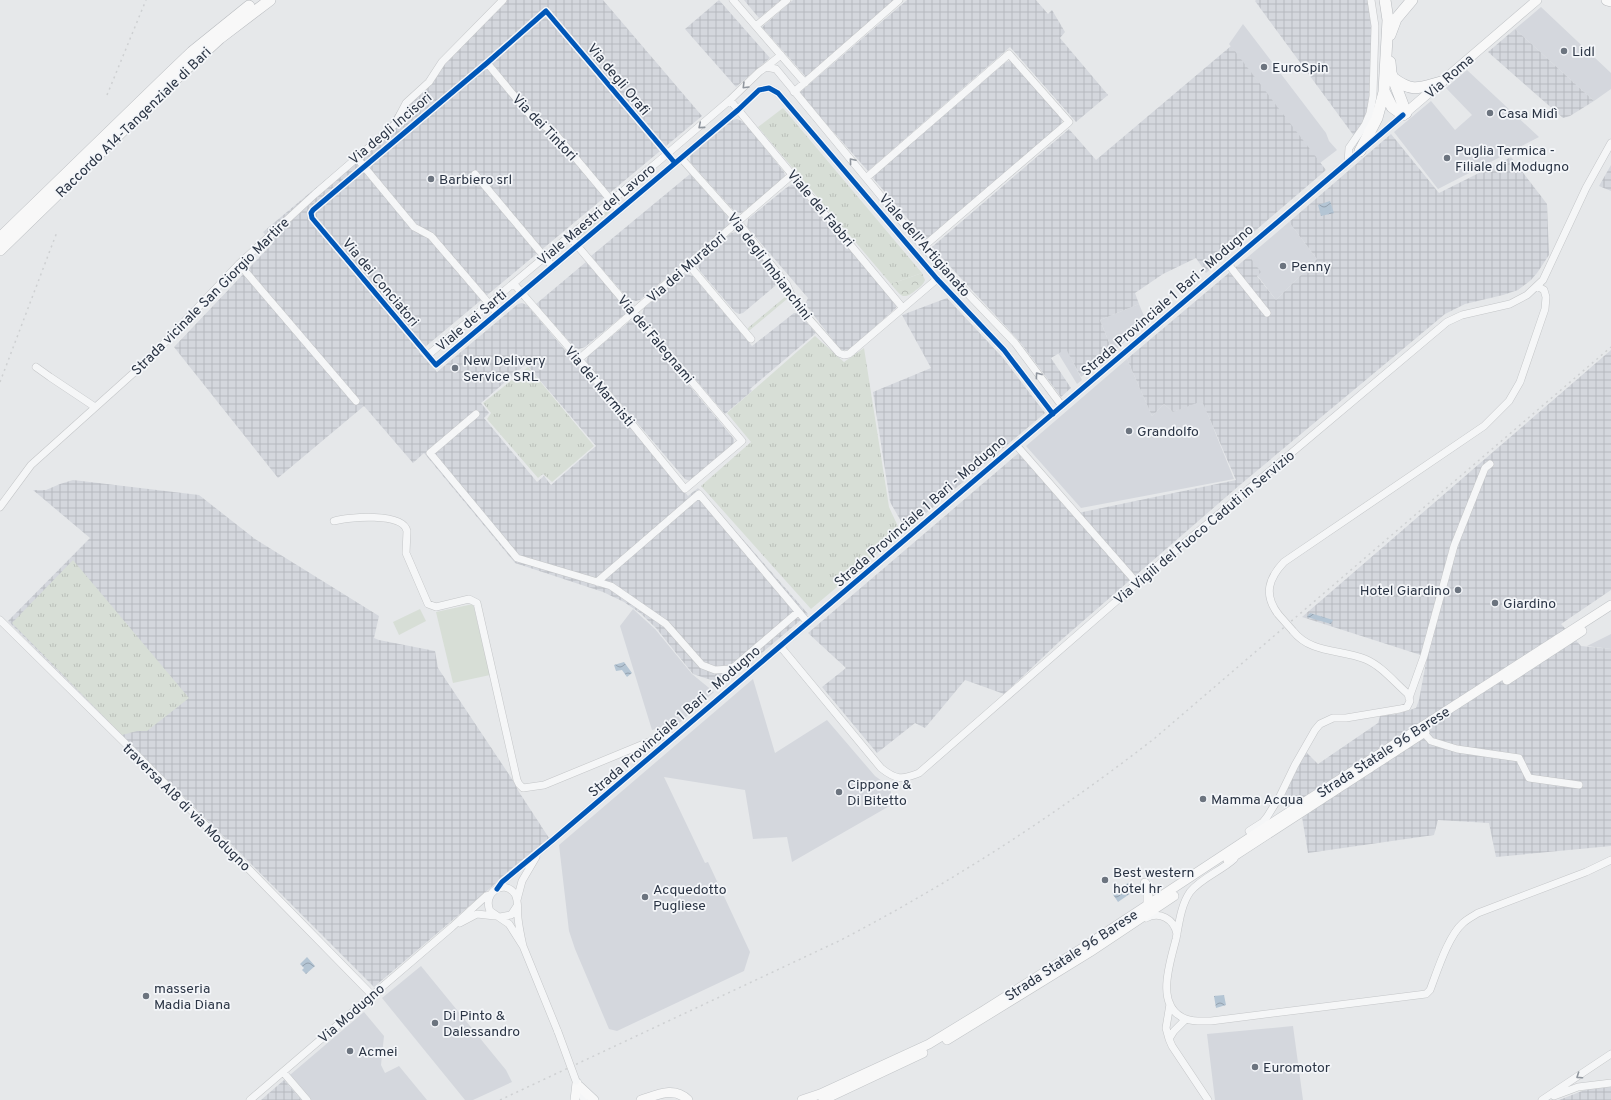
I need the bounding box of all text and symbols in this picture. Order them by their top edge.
street label: Via degli Orafi [583,41,653,119]
street label: Raccordo A14-Tangenziale di Bari [53,44,215,202]
place label: Lidl [1572,44,1595,61]
marker: Lidl [1559,46,1569,56]
street label: Via Roma [1422,51,1478,103]
place label: EuroSpin [1272,60,1329,77]
marker: EuroSpin [1259,62,1269,72]
one-way arrow [742,81,750,89]
street label: Via degli Incisori [346,90,436,169]
street label: Via dei Tintori [508,91,580,165]
place label: Casa Midì [1498,106,1558,123]
marker: Casa Midì [1485,108,1495,118]
one-way arrow [698,121,705,128]
place label: Puglia Termica - Filiale di Modugno [1455,143,1569,176]
marker: Puglia Termica - Filiale di Modugno [1442,153,1452,163]
one-way arrow [849,158,856,166]
street label: Viale Maestri del Lavoro [534,161,660,270]
street label: Viale dei Fabbri [783,167,857,251]
place label: Barbiero srl [439,172,512,189]
marker: Barbiero srl [426,174,436,184]
street label: Viale dell'Artigianato [874,191,973,301]
street label: Via degli Imbianchini [723,210,815,324]
street label: Strada vicinale San Giorgio Martire [129,215,294,380]
street label: Strada Provinciale 1 Bari - Modugno [1078,222,1258,381]
street label: Via dei Muratori [644,229,730,307]
street label: Via dei Conciatori [338,235,422,331]
place label: Penny [1291,259,1331,276]
marker: Penny [1278,261,1288,271]
street label: Viale dei Sarti [433,287,511,356]
street label: Via dei Falegnami [613,292,697,388]
street label: Via dei Marmisti [560,343,637,431]
place label: New Delivery Service SRL [463,353,546,386]
marker: New Delivery Service SRL [450,363,460,373]
one-way arrow [1036,372,1043,379]
place label: Grandolfo [1137,424,1199,441]
marker: Grandolfo [1124,426,1134,436]
street label: Strada Provinciale 1 Bari - Modugno [831,433,1011,592]
street label: Via Vigili del Fuoco Caduti in Servizio [1111,447,1299,609]
place label: Hotel Giardino [1360,583,1450,600]
marker: Hotel Giardino [1453,585,1463,595]
place label: Giardino [1503,596,1556,613]
marker: Giardino [1490,598,1500,608]
street label: Strada Provinciale 1 Bari - Modugno [585,643,765,802]
street label: Strada Statale 96 Barese [1314,704,1453,803]
street label: traversa AI8 di via Modugno [118,741,254,876]
place label: Cippone & Di Bitetto [847,777,912,810]
marker: Cippone & Di Bitetto [834,787,844,797]
place label: Mamma Acqua [1211,792,1303,809]
marker: Mamma Acqua [1198,794,1208,804]
place label: Best western hotel hr [1113,865,1194,898]
marker: Best western hotel hr [1100,875,1110,885]
place label: Acquedotto Pugliese [653,882,727,915]
marker: Acquedotto Pugliese [640,892,650,902]
street label: Strada Statale 96 Barese [1002,907,1141,1006]
place label: masseria Madia Diana [154,981,230,1014]
street label: Via Modugno [315,981,389,1048]
marker: masseria Madia Diana [141,991,151,1001]
place label: Di Pinto & Dalessandro [443,1008,520,1041]
marker: Di Pinto & Dalessandro [430,1018,440,1028]
place label: Acmei [358,1044,398,1061]
marker: Acmei [345,1046,355,1056]
place label: Euromotor [1263,1060,1331,1077]
marker: Euromotor [1250,1062,1260,1072]
one-way arrow [1576,1071,1583,1078]

